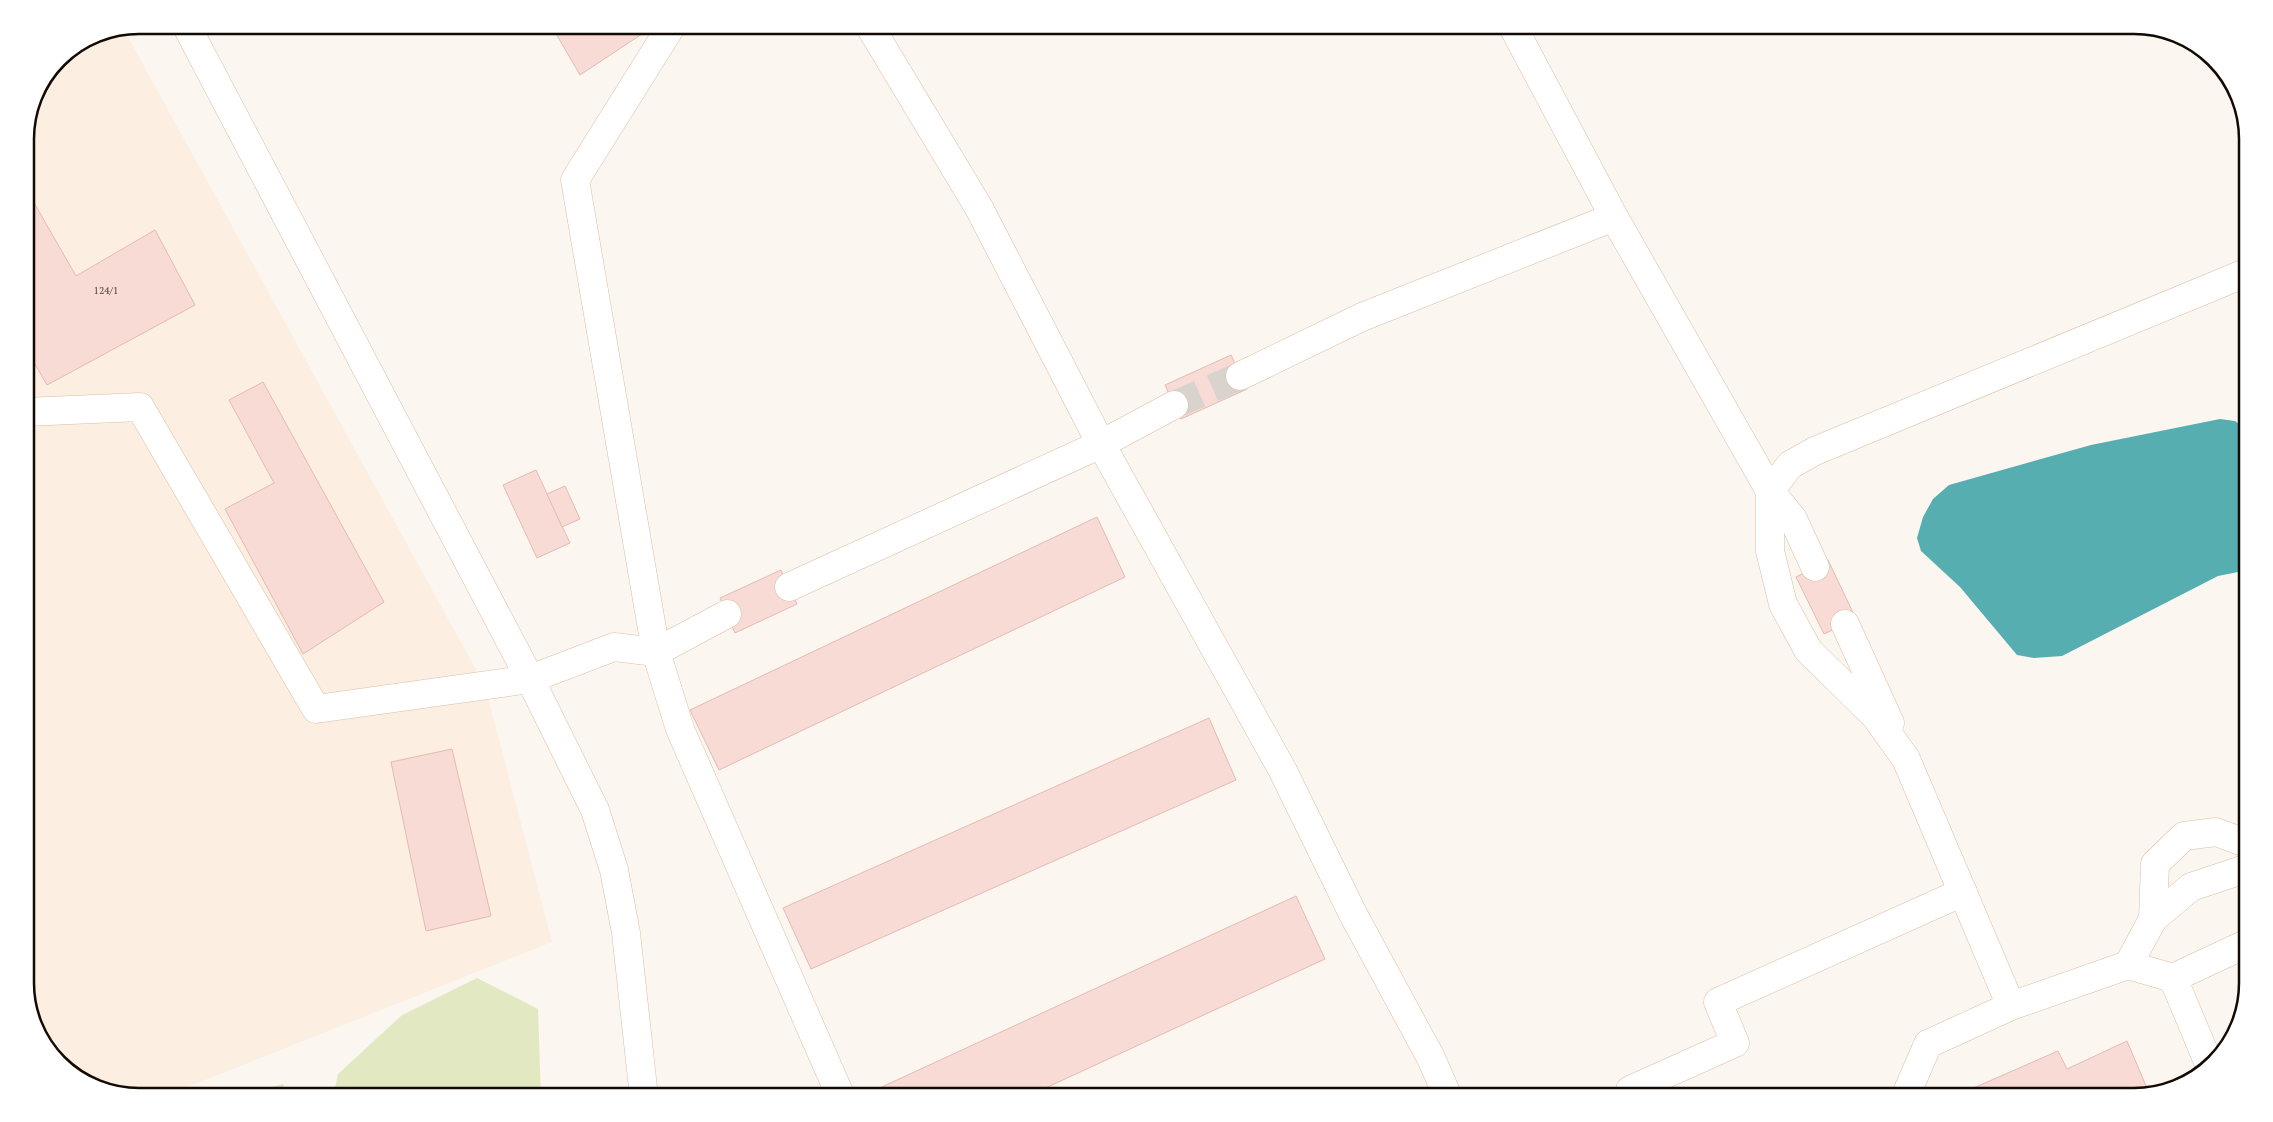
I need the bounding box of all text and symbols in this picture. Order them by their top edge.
house number: 124/1 [94,284,118,297]

